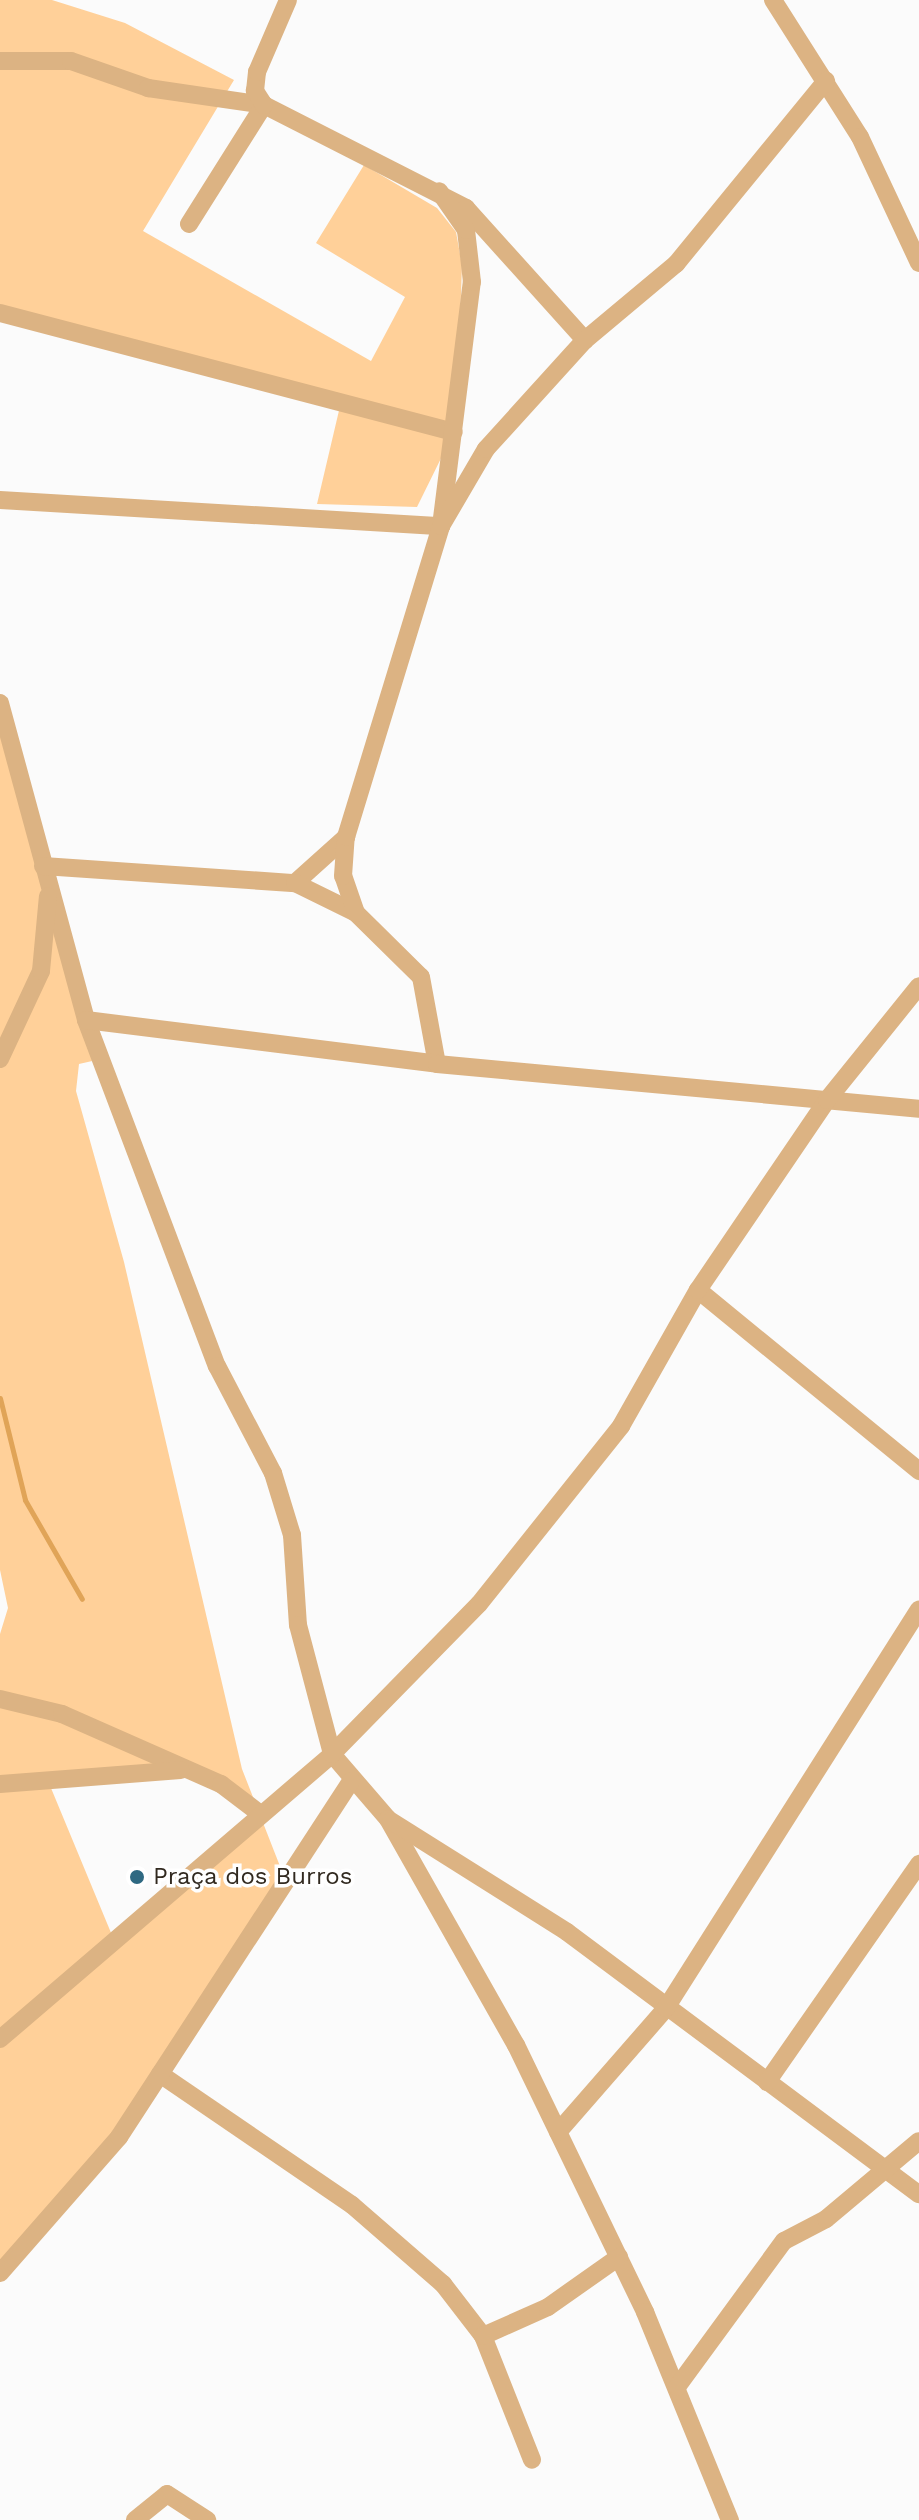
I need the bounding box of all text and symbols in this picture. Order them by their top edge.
place label: Praça dos Burros [153,1863,353,1891]
marker: Praça dos Burros [128,1868,146,1886]

